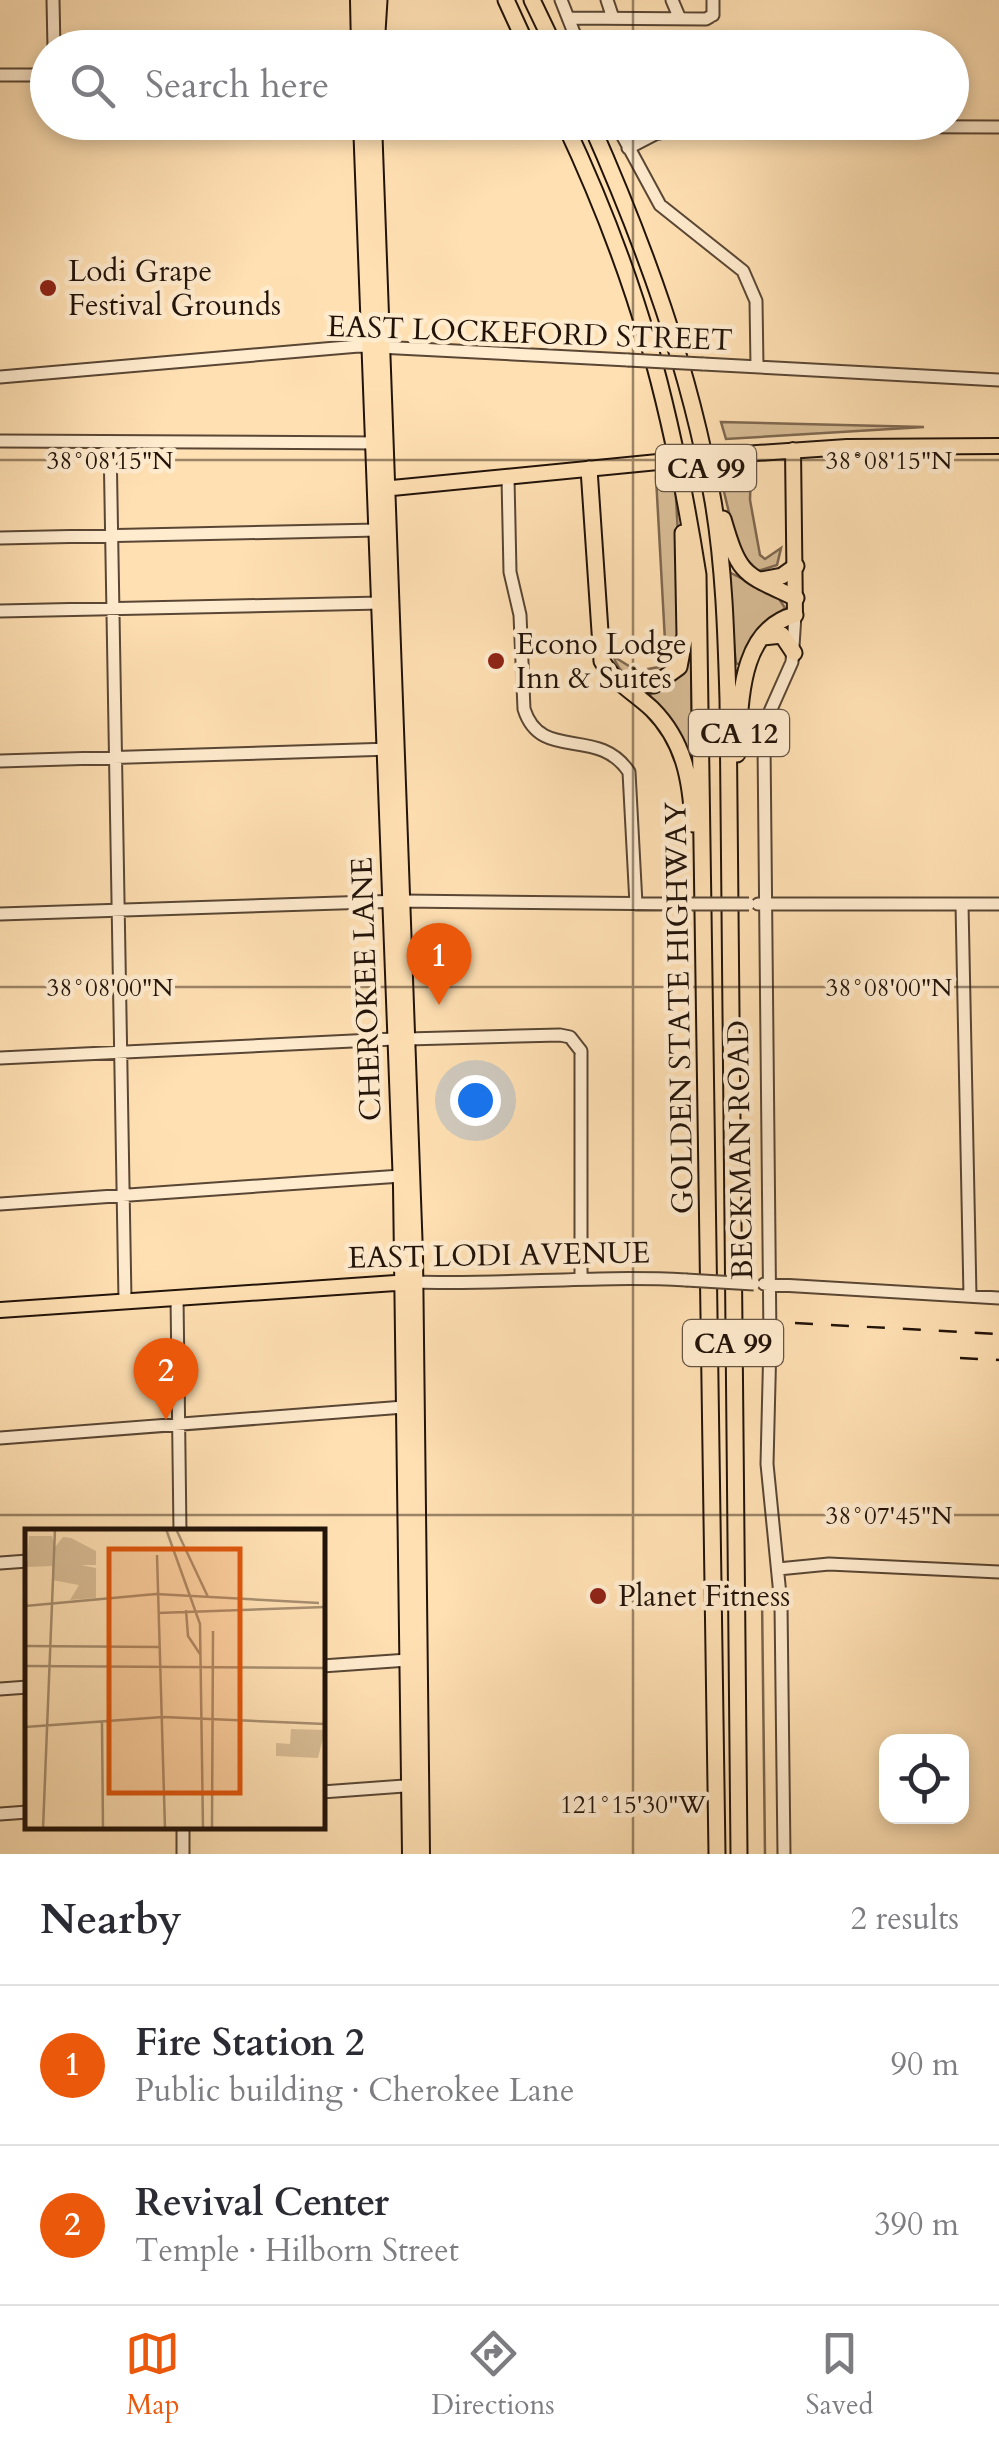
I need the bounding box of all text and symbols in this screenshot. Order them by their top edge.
search box [30,30,969,140]
icon: search [65,58,120,113]
text: Search here [145,59,329,111]
place label: Lodi Grape Festival Grounds [68,251,281,326]
marker: Lodi Grape Festival Grounds [37,277,59,299]
street label: EAST LOCKEFORD STREET [326,306,734,361]
text: 38°08'15"N [47,444,173,478]
text: 38°08'15"N [826,444,952,478]
road number: CA 99 [656,445,756,491]
place label: Econo Lodge Inn & Suites [516,624,687,699]
marker: Econo Lodge Inn & Suites [485,650,507,672]
road number: CA 12 [689,710,789,756]
street label: GOLDEN STATE HIGHWAY [655,801,704,1214]
street label: CHEROKEE LANE [341,856,392,1122]
pin: 1 [406,922,472,1005]
text: 38°08'00"N [47,971,173,1005]
text: 38°08'00"N [826,971,952,1005]
street label: BECKMAN ROAD [718,1020,763,1280]
your location [450,1075,501,1126]
street label: EAST LODI AVENUE [348,1232,650,1279]
road number: CA 99 [683,1320,783,1366]
pin: 2 [134,1338,198,1420]
text: 38°07'45"N [826,1499,952,1533]
inset map [25,1529,325,1829]
place label: Planet Fitness [618,1576,790,1617]
marker: Planet Fitness [587,1585,609,1607]
map controls [879,1734,969,1824]
button: locate [879,1734,969,1824]
text: 121°15'30"W [560,1788,706,1822]
text: Nearby [40,1891,182,1948]
text: 2 results [851,1897,959,1941]
text: Fire Station 2 [135,2017,364,2069]
text: 1 [64,2043,81,2087]
text: 90 m [891,2043,959,2087]
text: Public building · Cherokee Lane [135,2069,575,2113]
text: Revival Center [135,2177,389,2229]
text: 2 [64,2203,81,2247]
text: 390 m [874,2203,959,2247]
text: Temple · Hilborn Street [135,2229,459,2273]
tab: Map [125,2326,180,2424]
tab: Directions [431,2326,555,2424]
tab: Saved [806,2326,874,2424]

